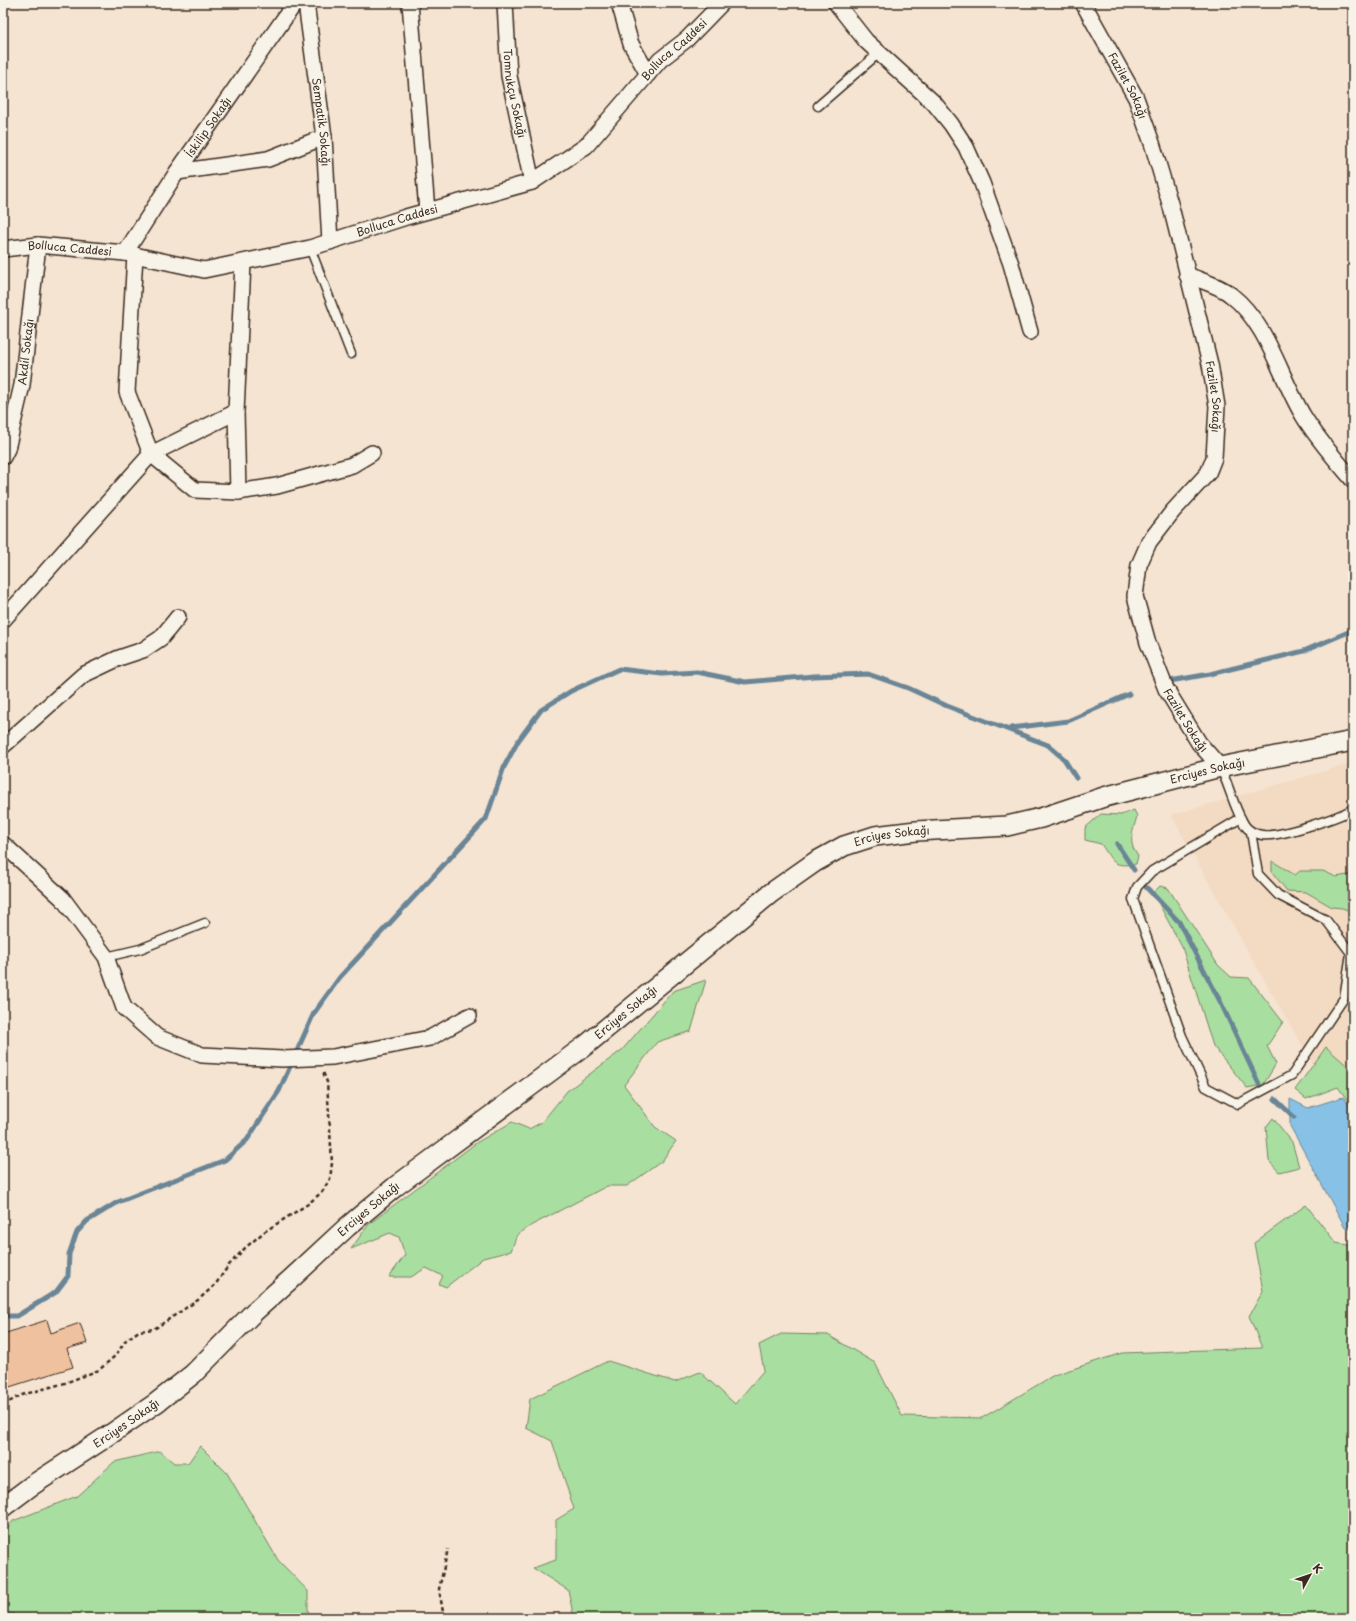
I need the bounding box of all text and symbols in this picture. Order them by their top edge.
street label: Bolluca Caddesi [637,15,710,84]
street label: Tomrukçu Sokağı [500,48,531,139]
street label: Fazilet Sokağı [1104,49,1152,121]
street label: Sempatik Sokağı [308,76,335,167]
street label: İskilip Sokağı [181,93,235,160]
street label: Bolluca Caddesi [354,200,440,241]
street label: Bolluca Caddesi [27,236,113,260]
street label: Akdil Sokağı [13,318,38,386]
street label: Fazilet Sokağı [1201,359,1226,433]
street label: Fazilet Sokağı [1159,685,1212,756]
street label: Erciyes Sokağı [1168,753,1246,788]
street label: Erciyes Sokağı [851,821,930,850]
street label: Erciyes Sokağı [590,981,660,1043]
street label: Erciyes Sokağı [333,1177,403,1240]
street label: Erciyes Sokağı [90,1394,163,1452]
north arrow [1290,1555,1330,1595]
text: K [1309,1560,1327,1577]

